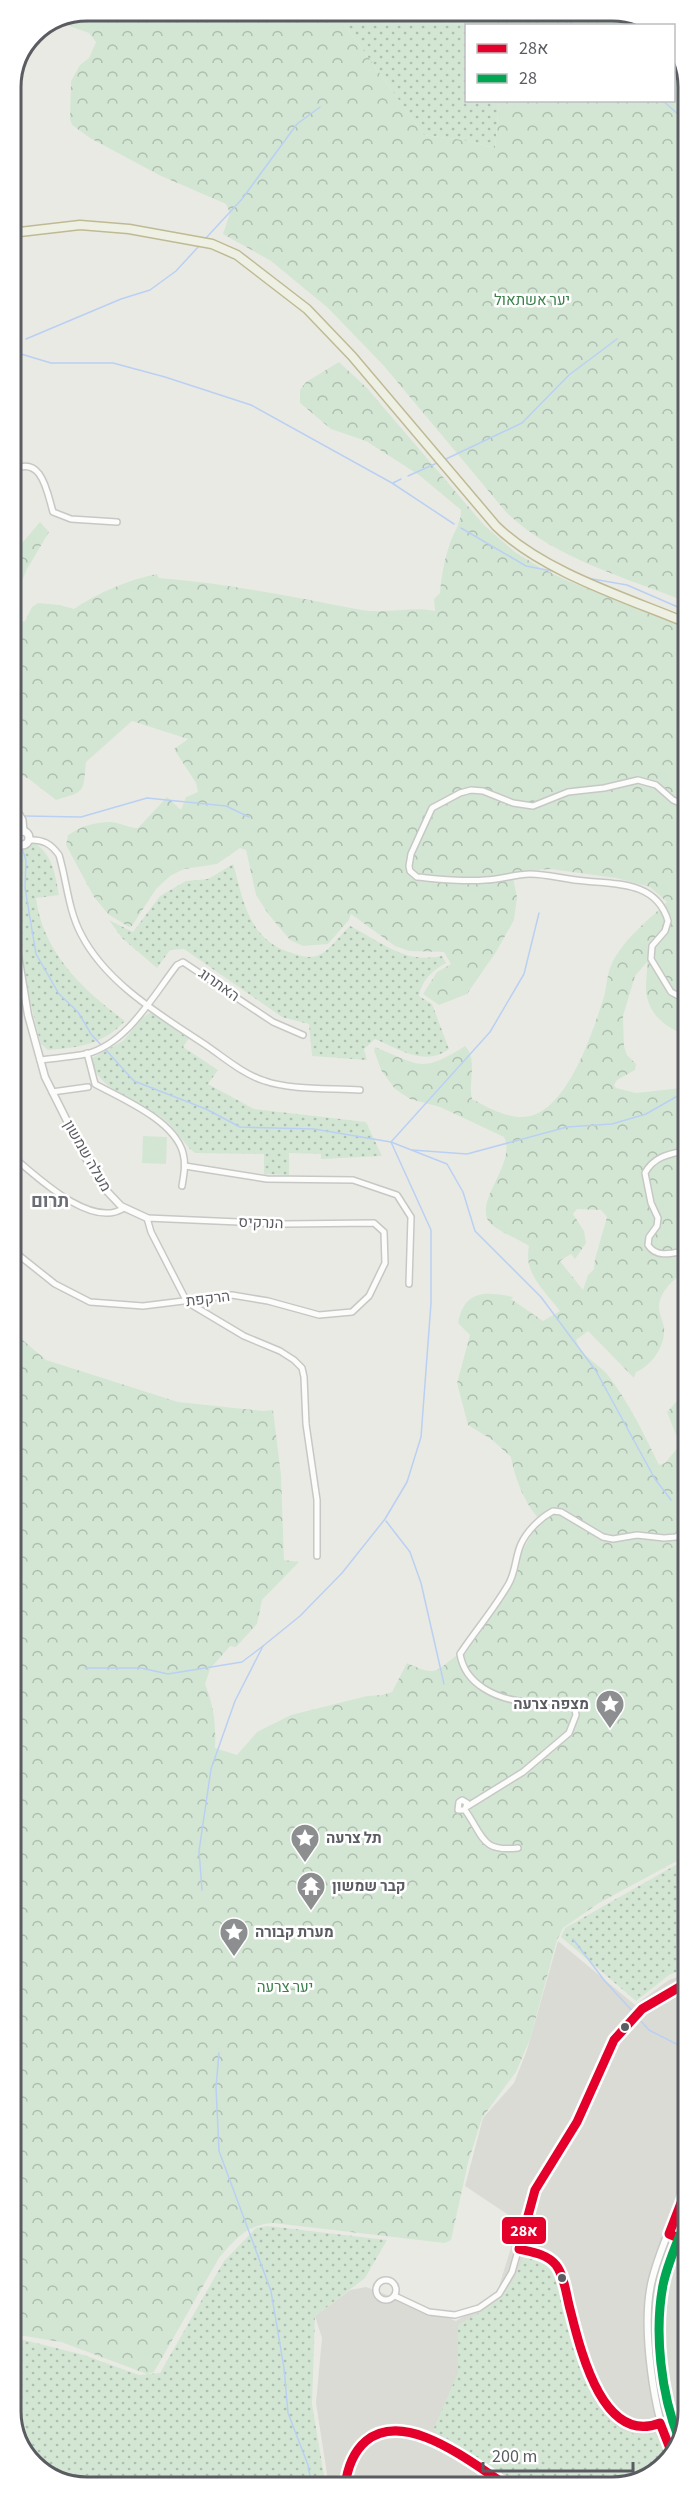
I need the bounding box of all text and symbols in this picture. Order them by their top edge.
legend [465,24,675,102]
text: 28א [519,36,548,61]
text: 28 [519,66,537,91]
park label: יער אשתאול [494,290,570,311]
street label: האתרוג [194,963,244,1007]
street label: מעלה שמשון [58,1116,116,1196]
district label: תרום [31,1189,69,1214]
street label: הנרקיס [238,1212,284,1234]
street label: הרקפת [185,1286,231,1312]
place icon: מצפה צרעה [594,1688,626,1730]
place label: מצפה צרעה [513,1694,589,1715]
place icon: תל צרעה [289,1822,321,1864]
place label: תל צרעה [326,1828,382,1849]
temple icon: קבר שמשון [295,1870,327,1912]
place label: קבר שמשון [332,1876,406,1897]
place icon: מערת קבורה [218,1916,250,1958]
place label: מערת קבורה [255,1922,334,1943]
park label: יער צרעה [257,1977,313,1998]
unlabelled marker [619,2021,631,2033]
line badge: 28א [501,2216,547,2245]
text: 28א [510,2220,538,2242]
unlabelled marker [556,2272,568,2284]
scale bar [483,2435,633,2473]
text: 200 m [492,2444,537,2469]

